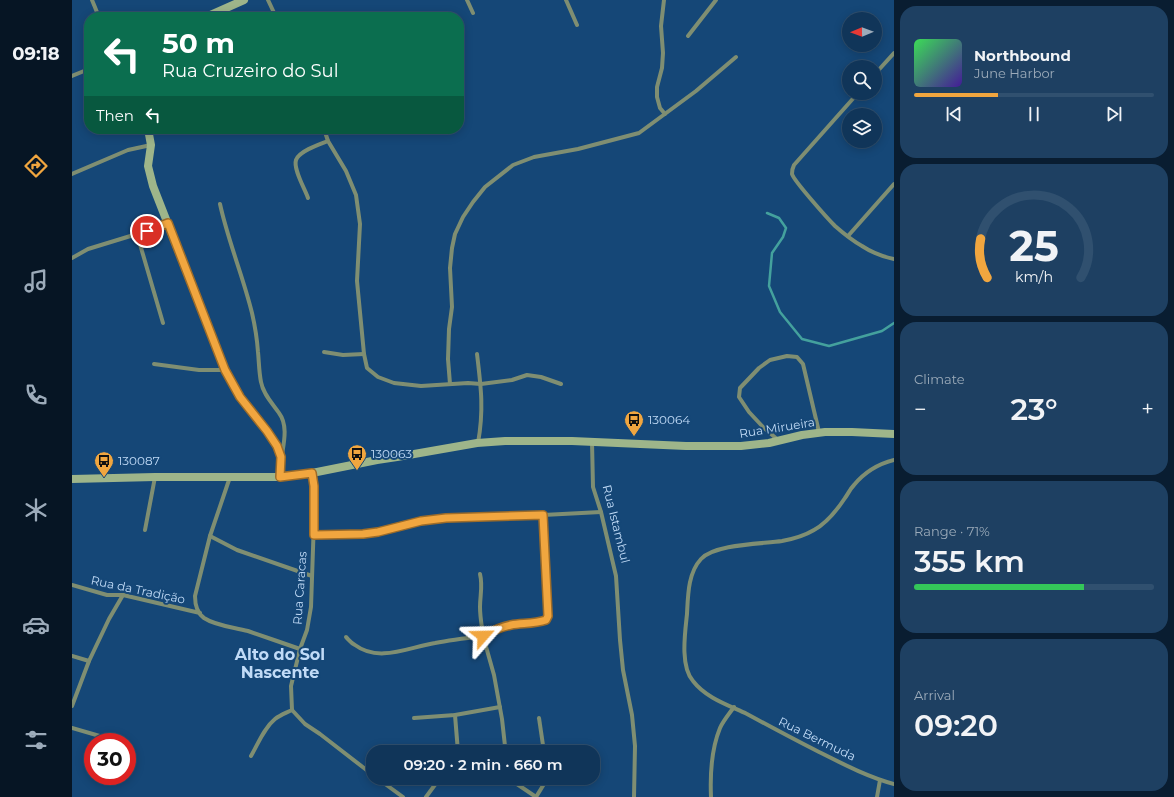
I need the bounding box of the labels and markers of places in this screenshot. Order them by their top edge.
pin [130,214,164,248]
bus stop icon: 130064 [623,409,645,437]
place label: 130064 [648,412,690,427]
bus stop icon: 130063 [346,443,368,471]
place label: 130063 [371,446,412,461]
bus stop icon: 130087 [93,450,115,478]
place label: 130087 [118,453,160,468]

